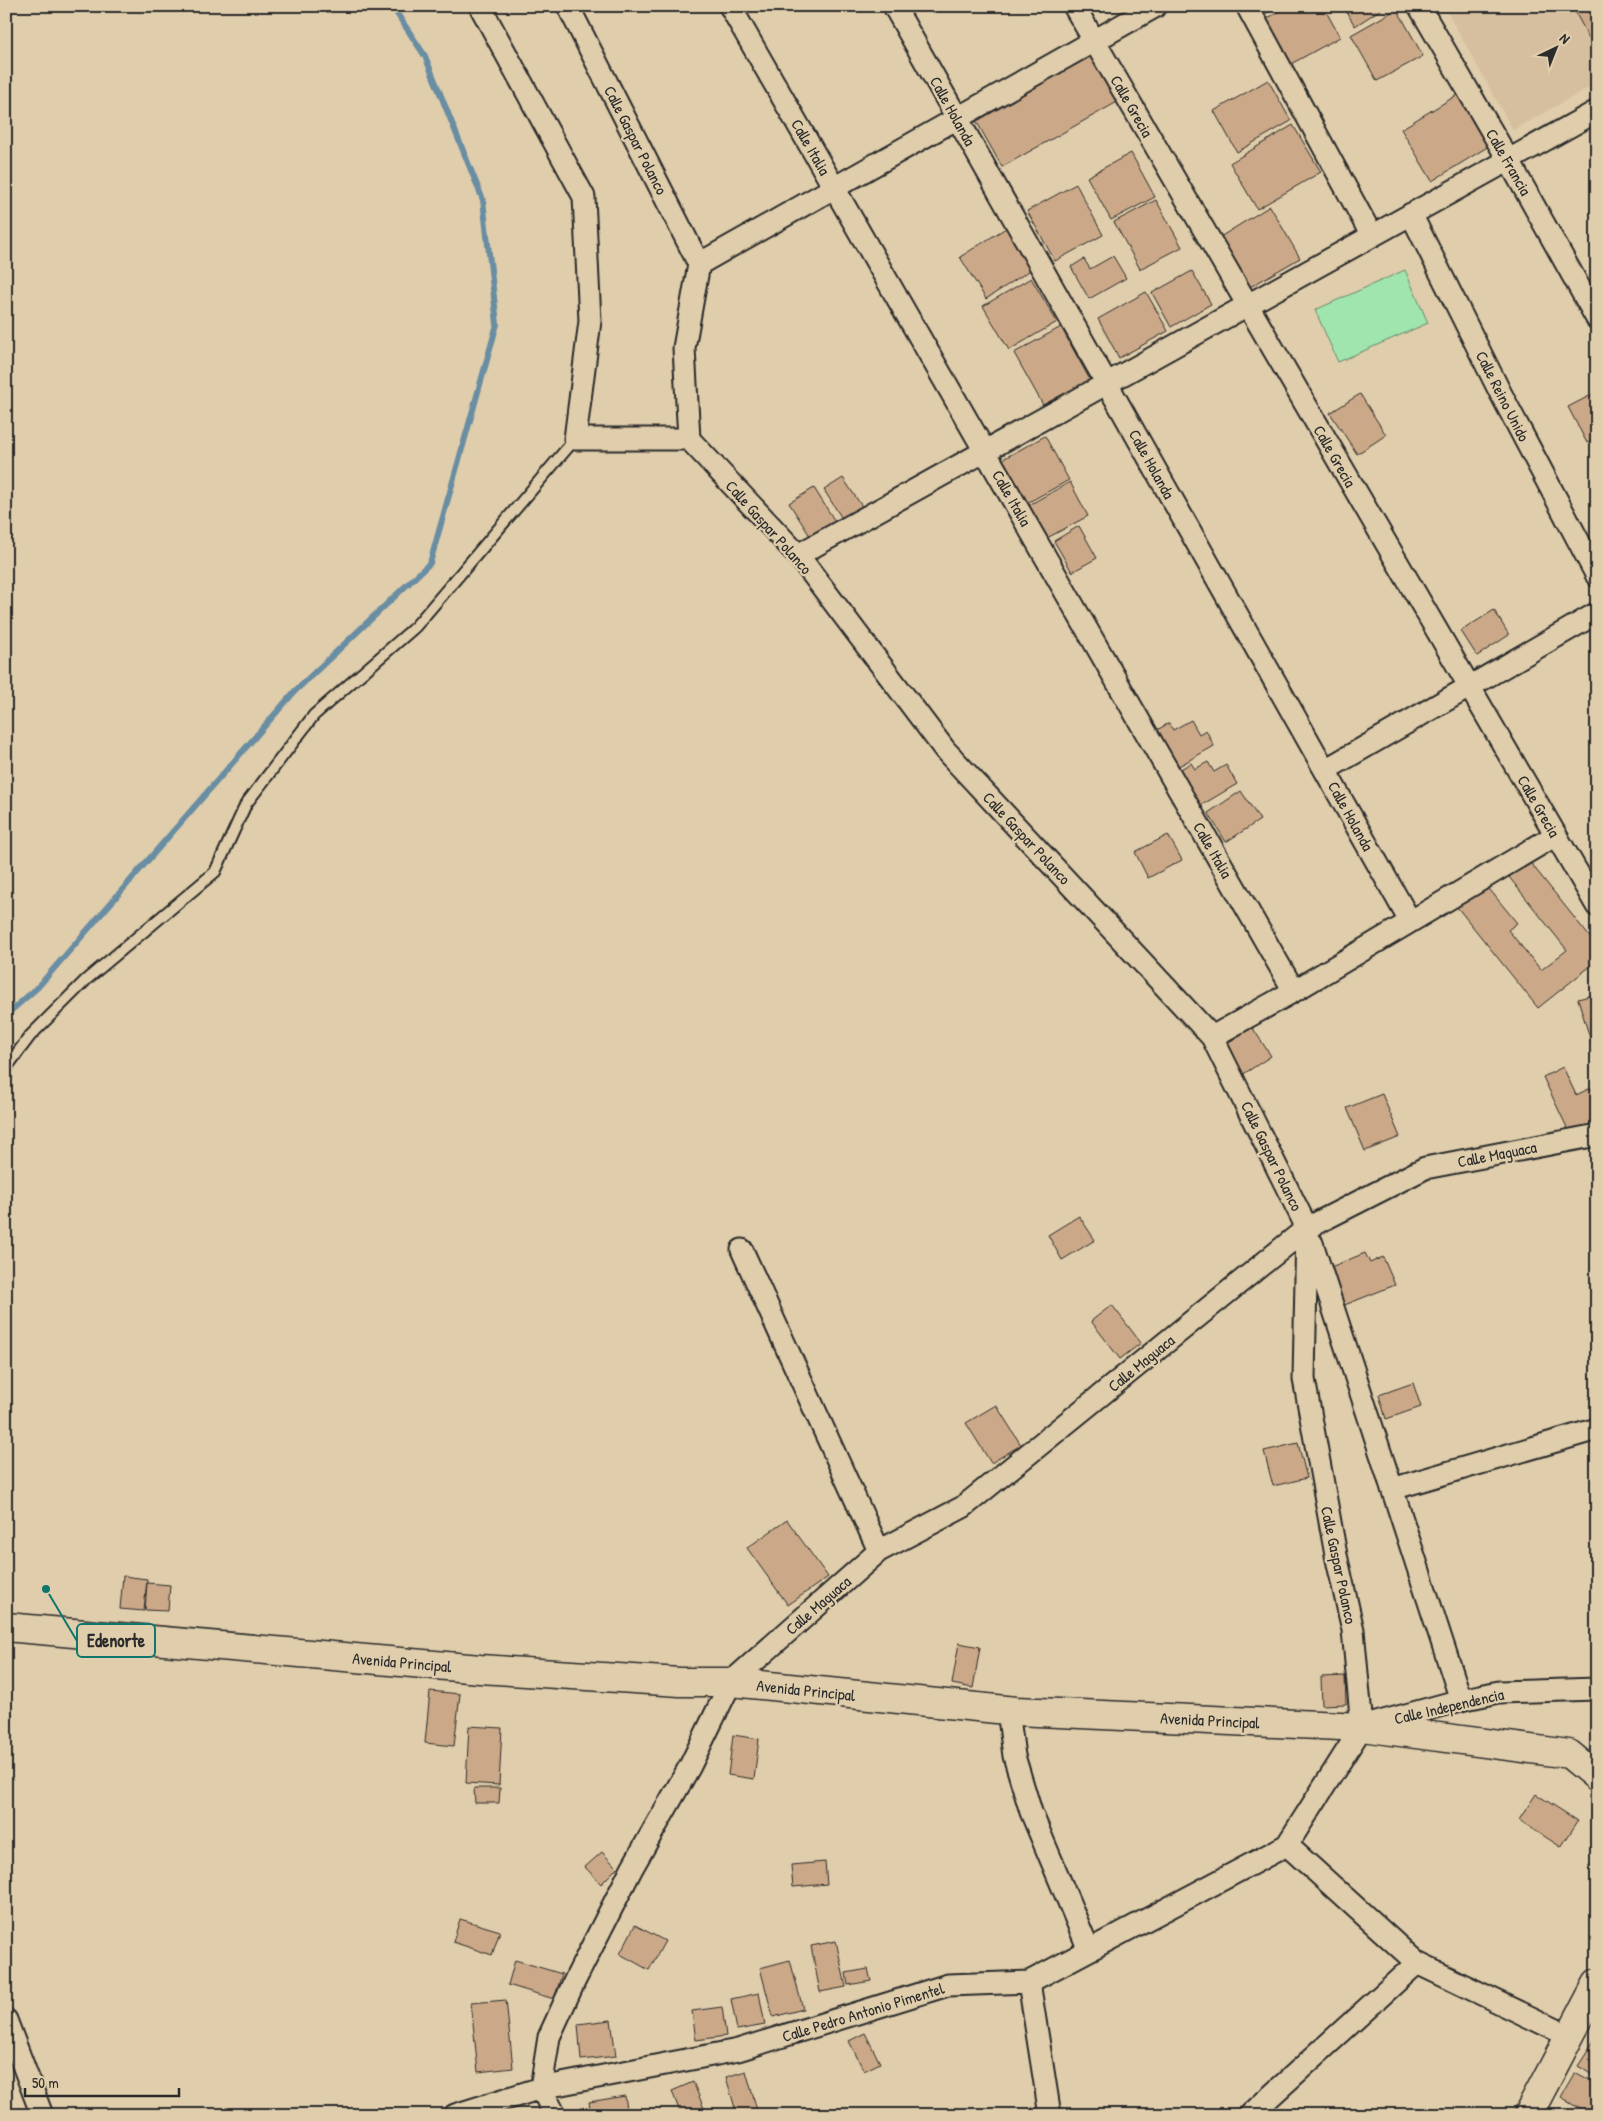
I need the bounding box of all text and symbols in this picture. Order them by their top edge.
north arrow [1530,22,1580,72]
text: N [1556,29,1575,48]
street label: Calle Grecia [1105,71,1159,141]
street label: Calle Holanda [925,72,981,150]
street label: Calle Gaspar Polanco [599,82,673,199]
street label: Calle Italia [786,115,836,179]
street label: Calle Francia [1481,125,1537,199]
street label: Calle Reino Unido [1471,347,1535,446]
street label: Calle Grecia [1308,421,1362,491]
street label: Calle Holanda [1124,425,1180,503]
street label: Calle Italia [987,466,1037,530]
street label: Calle Gaspar Polanco [721,475,818,579]
street label: Calle Grecia [1512,771,1566,841]
street label: Calle Holanda [1323,777,1379,855]
street label: Calle Gaspar Polanco [978,787,1076,890]
street label: Calle Italia [1188,818,1238,882]
street label: Calle Gaspar Polanco [1236,1097,1308,1215]
street label: Calle Maguaca [1456,1136,1538,1172]
street label: Calle Maguaca [1103,1329,1179,1397]
street label: Calle Gaspar Polanco [1316,1504,1362,1626]
street label: Calle Maguaca [781,1570,855,1640]
callout: Edenorte [77,1624,155,1657]
text: Edenorte [87,1628,146,1653]
street label: Avenida Principal [352,1647,453,1677]
street label: Avenida Principal [755,1674,857,1706]
street label: Calle Independencia [1392,1683,1506,1729]
street label: Avenida Principal [1160,1706,1261,1734]
street label: Calle Pedro Antonio Pimentel [779,1977,947,2047]
scale bar [25,2066,179,2098]
text: 50 m [32,2072,59,2093]

